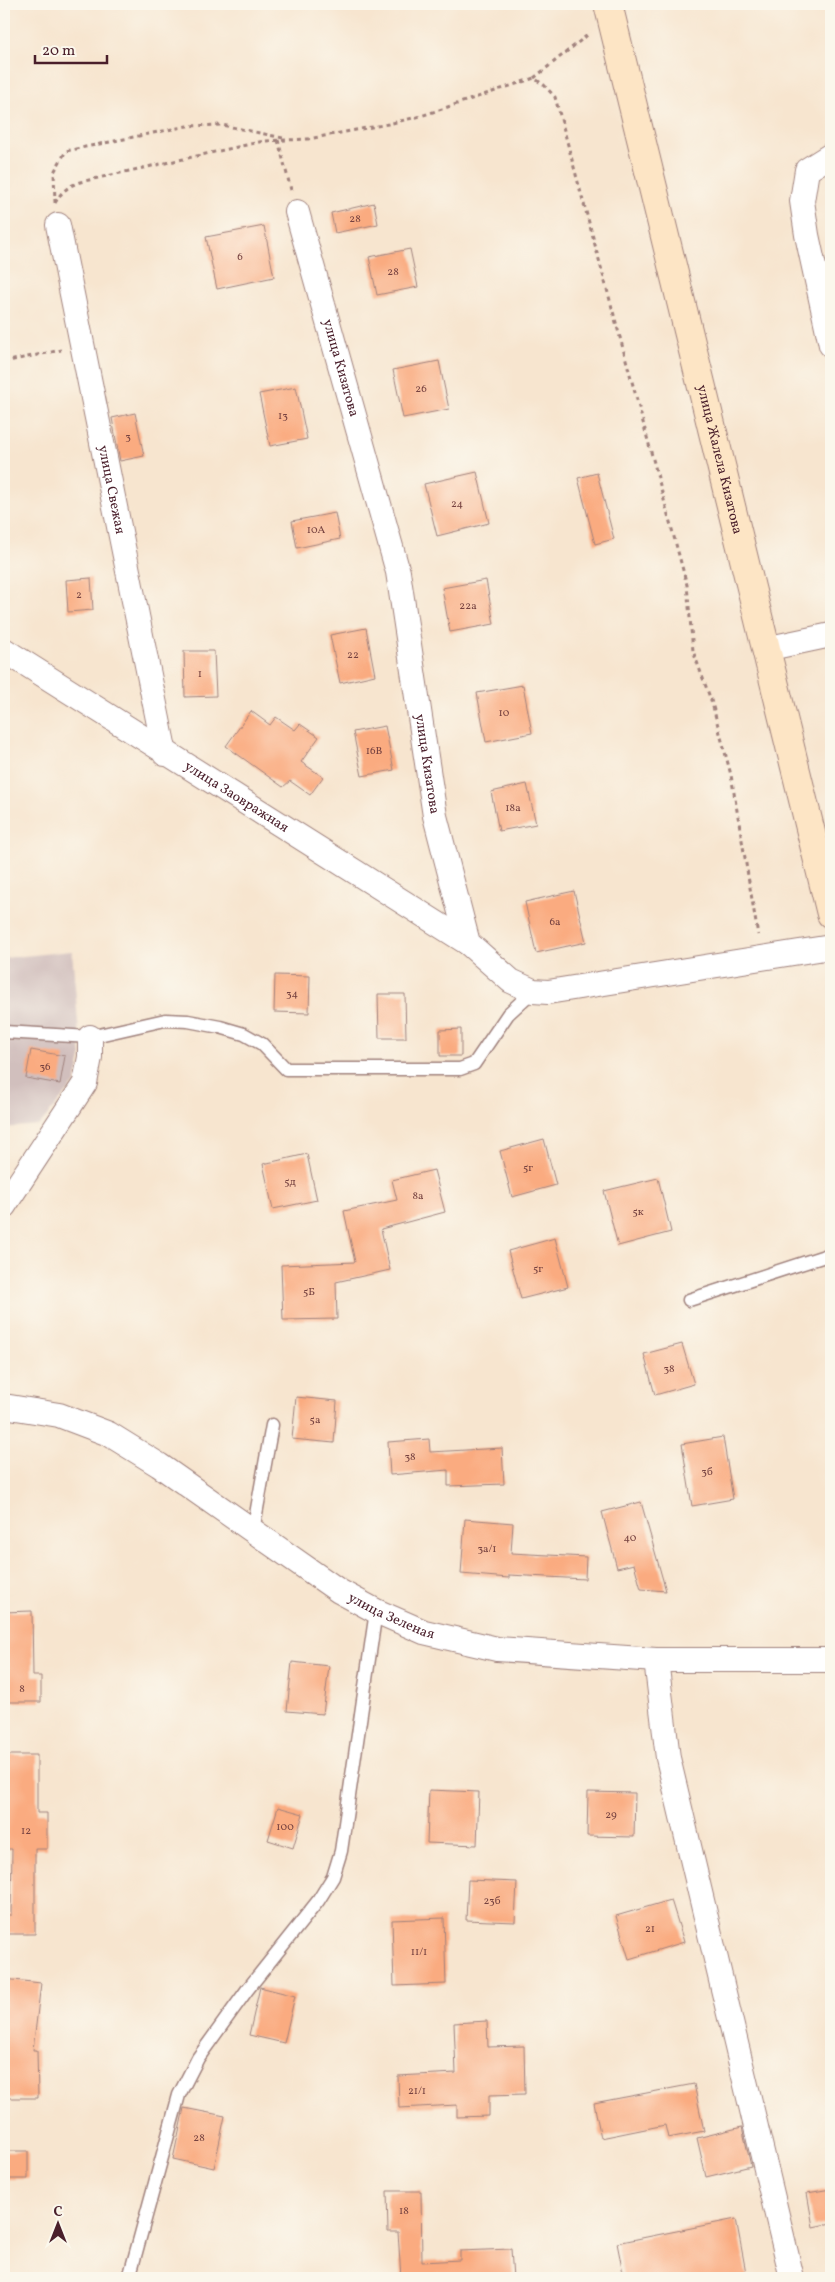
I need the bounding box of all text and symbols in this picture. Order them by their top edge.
scale bar [35,32,108,64]
text: 20 m [42,41,75,62]
house number: 28 [349,212,361,227]
house number: 6 [237,250,243,265]
house number: 28 [387,265,399,280]
street label: улица Кизатова [318,317,364,419]
house number: 26 [415,382,427,397]
street label: улица Жалела Кизатова [692,383,747,536]
house number: 13 [278,409,288,424]
house number: 3 [125,430,131,445]
street label: улица Свежая [93,444,130,536]
house number: 24 [451,497,463,512]
house number: 10А [307,523,326,538]
house number: 2 [76,588,82,603]
house number: 22а [459,599,477,614]
house number: 22 [347,648,359,663]
house number: 1 [198,667,202,682]
house number: 10 [499,706,510,721]
street label: улица Кизатова [410,713,444,815]
house number: 16В [366,744,382,759]
street label: улица Заовражная [181,757,292,837]
house number: 18а [505,801,521,816]
house number: 6а [549,915,561,930]
house number: 34 [286,987,299,1002]
house number: 36 [39,1060,51,1075]
house number: 5г [523,1161,533,1176]
house number: 5д [284,1175,297,1190]
house number: 8а [412,1189,424,1204]
house number: 5к [632,1205,644,1220]
house number: 5г [533,1262,543,1277]
house number: 5Б [303,1285,315,1300]
house number: 38 [663,1362,675,1377]
house number: 5а [310,1413,321,1428]
house number: 38 [404,1450,416,1465]
house number: 3б [701,1465,713,1480]
house number: 40 [624,1531,637,1546]
house number: 3а/1 [477,1542,497,1557]
street label: улица Зеленая [345,1588,436,1644]
house number: 8 [19,1682,25,1697]
house number: 29 [605,1808,617,1823]
house number: 100 [276,1820,294,1835]
house number: 12 [21,1824,31,1839]
house number: 23б [483,1894,501,1909]
house number: 21 [645,1922,655,1937]
house number: 11/1 [411,1945,427,1960]
house number: 21/1 [408,2084,426,2099]
house number: 28 [193,2131,205,2146]
north arrow [32,2200,82,2250]
text: С [53,2203,63,2222]
house number: 18 [399,2204,409,2219]

